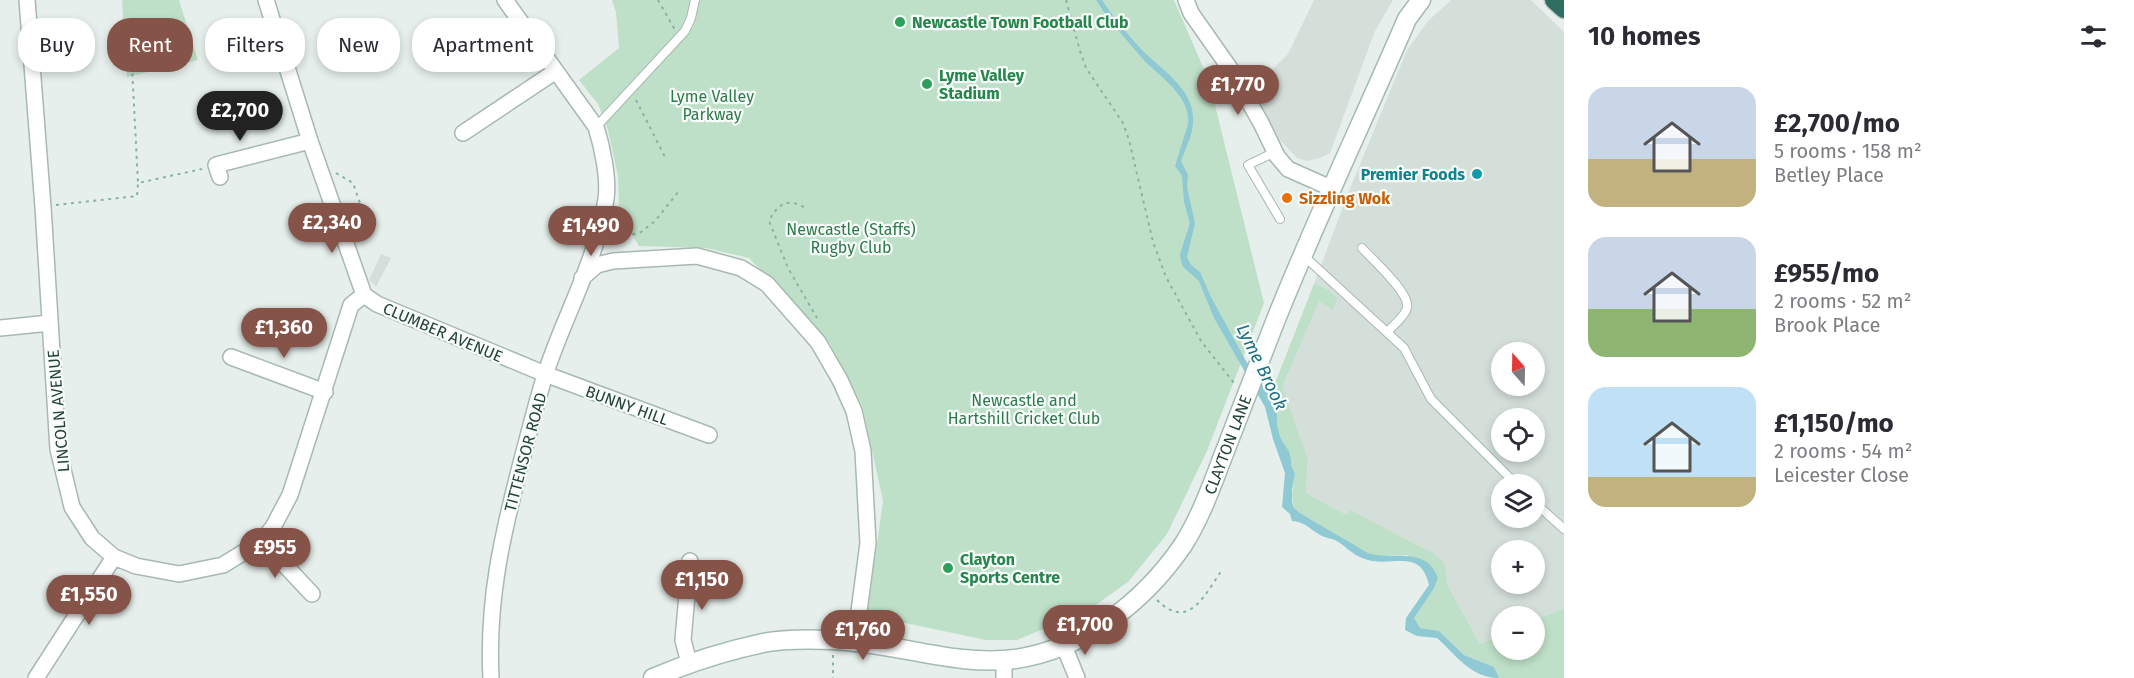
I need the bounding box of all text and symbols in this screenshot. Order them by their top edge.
place label: Newcastle Town Football Club [912,13,1129,32]
marker: Newcastle Town Football Club [893,15,907,29]
chip: Buy [18,18,95,72]
chip: Rent [107,18,193,72]
chip: Filters [205,18,305,72]
chip: New [317,18,400,72]
chip: Apartment [412,18,555,72]
icon: filters [2077,20,2110,53]
text: 10 homes [1588,21,1701,52]
pin: £1,770 [1189,65,1287,116]
place label: Lyme Valley Stadium [939,66,1025,103]
text: £1,770 [1211,72,1265,96]
marker: Lyme Valley Stadium [920,77,934,91]
park label: Lyme Valley Parkway [670,87,754,124]
pin: £2,700 [191,91,289,142]
text: £2,700 [211,98,269,122]
text: £2,700/mo [1774,108,1900,139]
icon: home [1636,111,1708,183]
text: 5 rooms · 158 m² [1774,139,1922,163]
text: Betley Place [1774,163,1884,187]
place label: Premier Foods [1361,165,1465,184]
marker: Premier Foods [1470,167,1484,181]
place label: Sizzling Wok [1299,189,1390,208]
marker: Sizzling Wok [1280,191,1294,205]
pin: £2,340 [283,203,381,254]
pin: £1,490 [542,206,640,257]
text: £2,340 [302,210,362,234]
text: £1,490 [562,213,620,237]
park label: Newcastle (Staffs) Rugby Club [786,220,916,257]
text: £955/mo [1774,258,1879,289]
icon: home [1636,261,1708,333]
text: 2 rooms · 52 m² [1774,289,1912,313]
street label: CLUMBER AVENUE [380,299,506,366]
pin: £1,360 [235,308,333,359]
text: Brook Place [1774,313,1880,337]
text: £1,360 [255,315,313,339]
water label: Lyme Brook [1232,320,1292,414]
north arrow [1491,342,1545,396]
map controls [1491,342,1545,660]
street label: LINCOLN AVENUE [44,349,73,473]
street label: BUNNY HILL [583,382,671,429]
street label: TITTENSOR ROAD [500,390,551,514]
park label: Newcastle and Hartshill Cricket Club [948,391,1100,428]
street label: CLAYTON LANE [1200,392,1256,497]
button: locate [1491,408,1545,462]
text: £1,150/mo [1774,408,1894,439]
icon: home [1636,411,1708,483]
text: 2 rooms · 54 m² [1774,439,1913,463]
text: Leicester Close [1774,463,1909,487]
button: layers [1491,474,1545,528]
pin: £955 [239,528,311,579]
text: £955 [254,535,296,559]
button: + [1491,540,1545,594]
place label: Clayton Sports Centre [960,550,1060,587]
pin: £1,150 [653,560,751,611]
marker: Clayton Sports Centre [941,561,955,575]
text: £1,150 [675,567,729,591]
pin: £1,550 [40,575,138,626]
text: £1,550 [60,582,118,606]
pin: £1,700 [1036,605,1134,656]
button: − [1491,606,1545,660]
pin: £1,760 [814,610,912,661]
text: £1,700 [1057,612,1113,636]
text: £1,760 [835,617,891,641]

